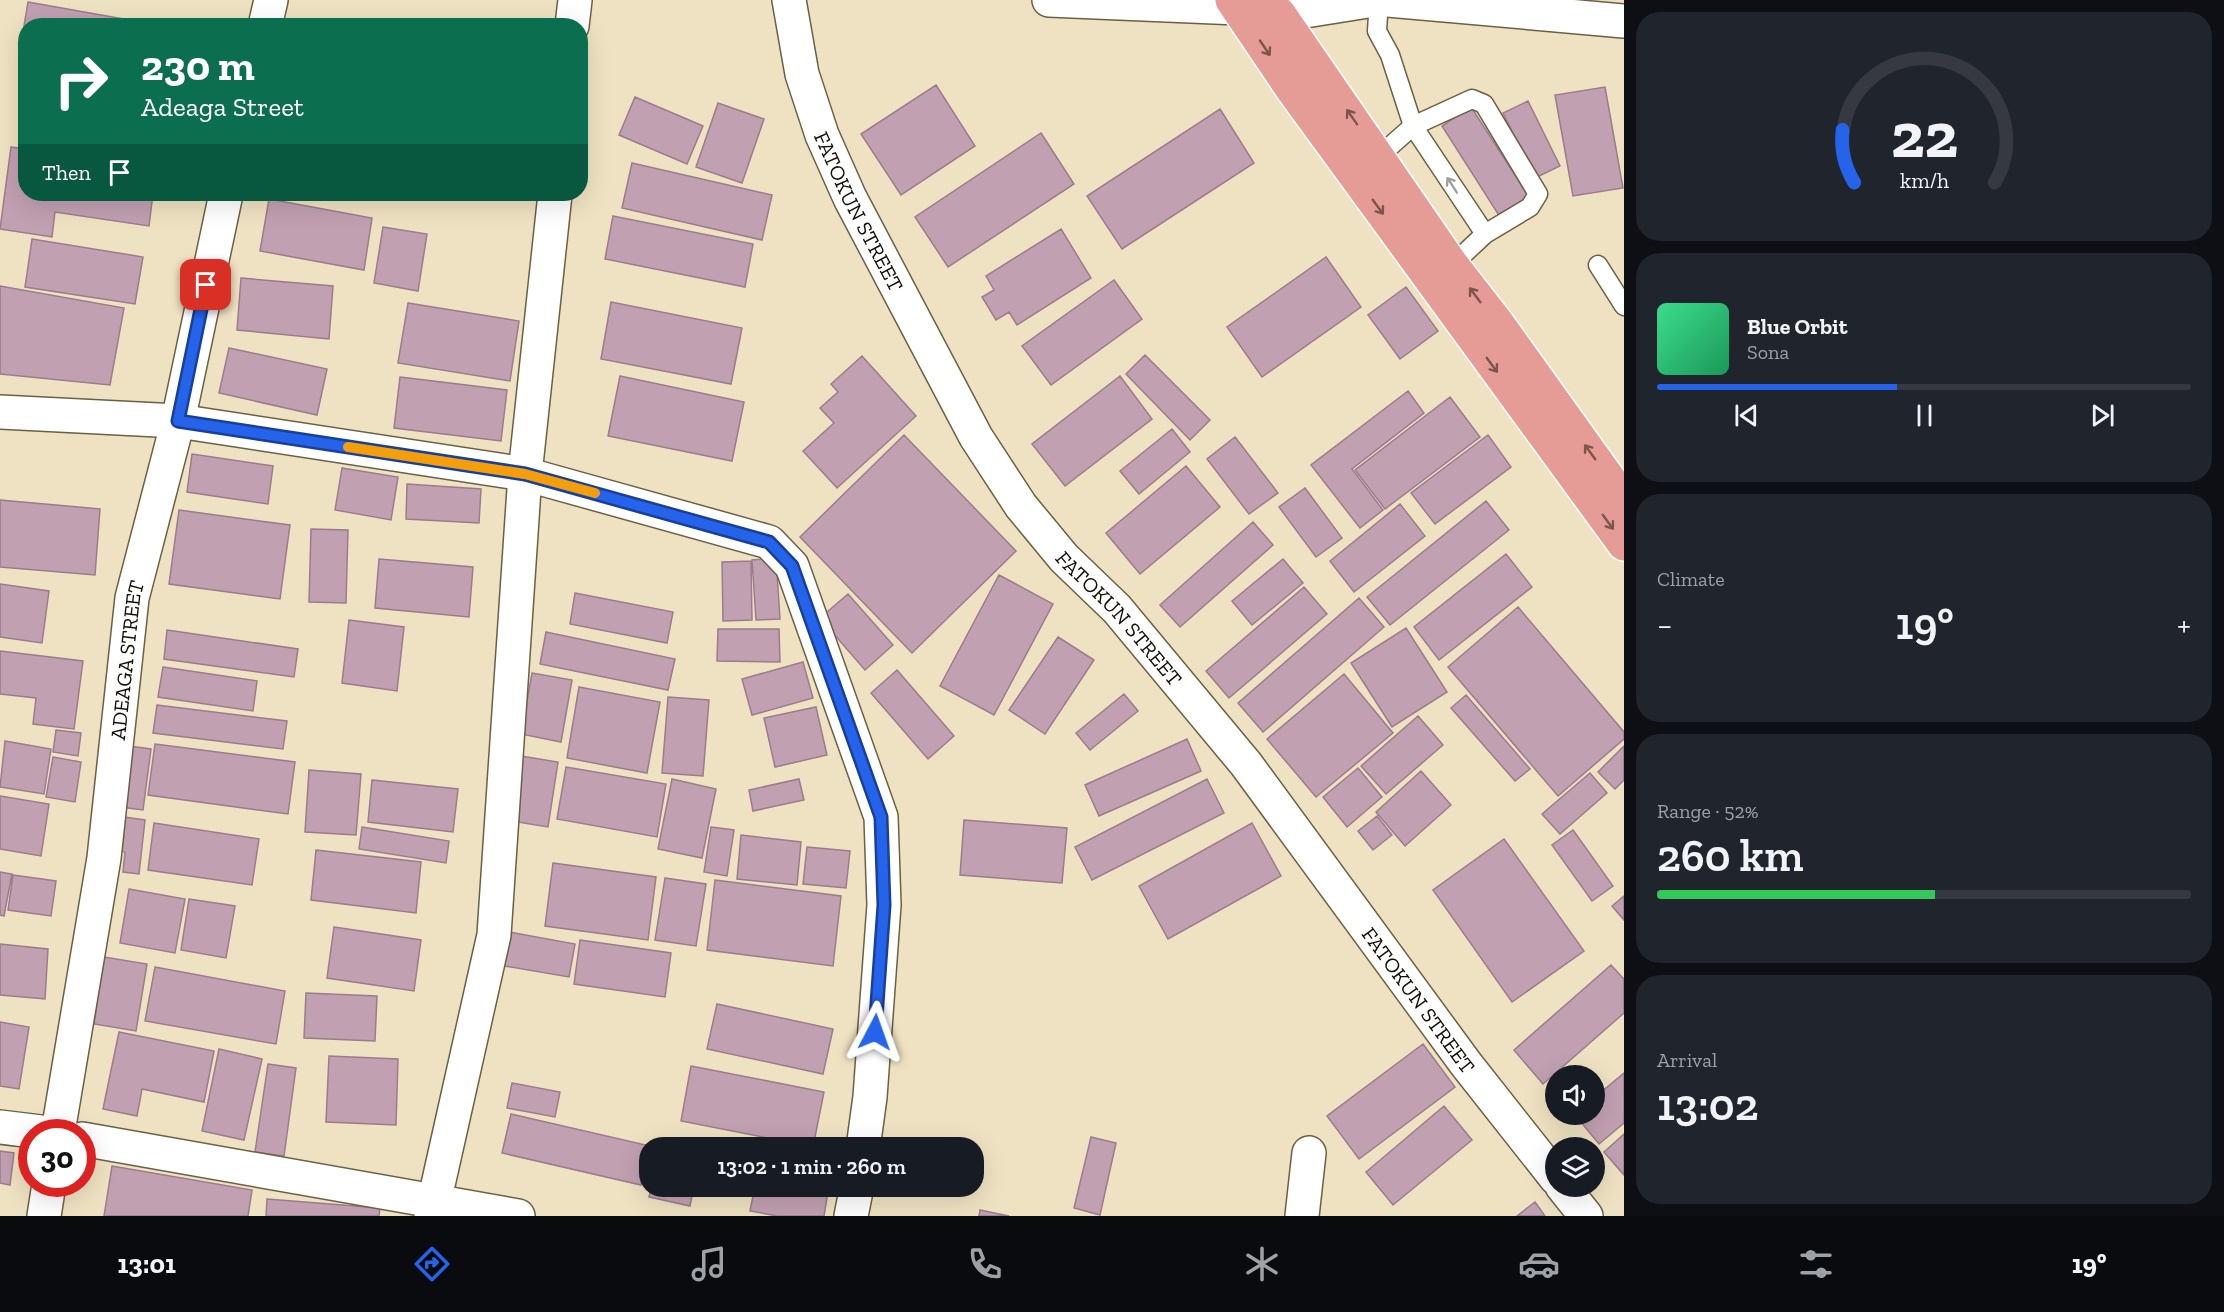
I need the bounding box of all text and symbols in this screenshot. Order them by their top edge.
text: 230 m [141,40,255,91]
one-way arrow [1258,40,1271,57]
icon: right [42,42,120,120]
text: Adeaga Street [141,91,304,123]
text: 22 [1890,99,1958,174]
one-way arrow [1346,110,1358,126]
street label: FATOKUN STREET [809,127,909,295]
icon: arrive [103,156,136,189]
text: Then [42,159,91,186]
text: km/h [1900,169,1948,194]
one-way arrow [1446,177,1458,194]
one-way arrow [1371,199,1384,215]
pin [180,259,231,310]
icon: arrive [189,268,222,301]
one-way arrow [1469,287,1482,303]
text: Blue Orbit [1747,313,1847,340]
text: Sona [1747,340,1789,364]
one-way arrow [1486,357,1499,373]
icon: previous [1730,399,1763,432]
icon: pause [1908,399,1941,432]
icon: next [2086,399,2119,432]
one-way arrow [1584,445,1596,461]
one-way arrow [1602,514,1614,530]
street label: FATOKUN STREET [1051,546,1188,690]
text: Climate [1657,567,1725,591]
street label: ADEAGA STREET [104,577,149,741]
text: 19° [1896,597,1954,651]
text: − [1657,605,1672,644]
text: + [2177,605,2191,644]
text: Range · 52% [1657,799,1759,823]
text: 260 km [1657,829,1803,883]
street label: FATOKUN STREET [1357,922,1481,1078]
position arrow [843,1000,907,1064]
text: Arrival [1657,1048,1717,1072]
map controls [1545,1065,1605,1197]
button: sound [1545,1065,1605,1125]
text: 13:02 [1657,1078,1759,1132]
speed limit sign: 30 [18,1119,96,1197]
button: layers [1545,1137,1605,1197]
text: 13:02 · 1 min · 260 m [717,1153,906,1180]
icon: directions [411,1243,453,1285]
icon: music [688,1243,730,1285]
icon: phone [964,1243,1006,1285]
icon: climate [1241,1243,1283,1285]
icon: car [1518,1243,1560,1285]
icon: filters [1795,1243,1837,1285]
text: 13:01 [117,1248,176,1280]
text: 19° [2072,1248,2107,1280]

